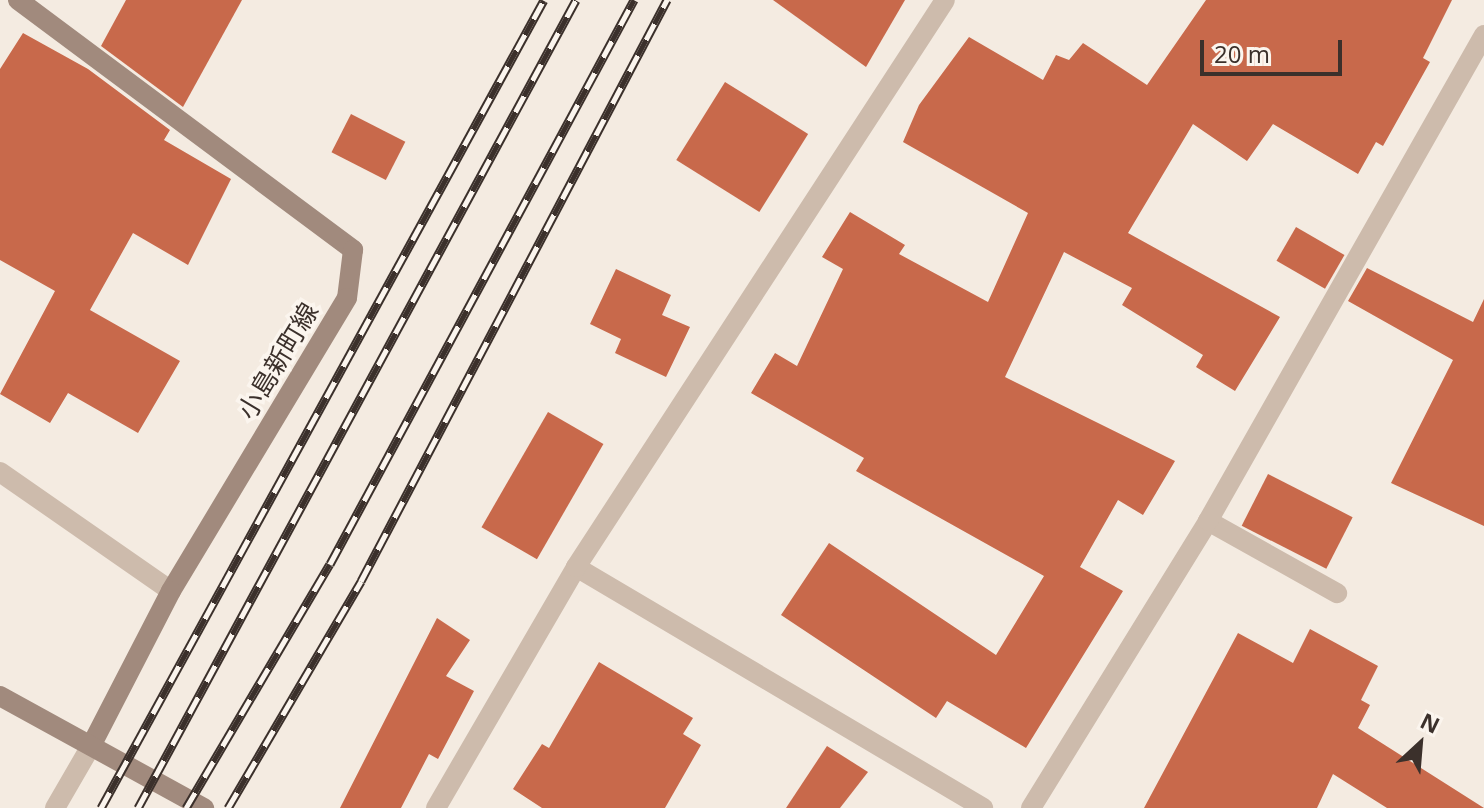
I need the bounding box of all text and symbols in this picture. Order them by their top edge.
scale bar [1204,24,1346,74]
text: 20 m [1214,37,1270,70]
street label: 小島新町線 [231,297,325,425]
north arrow [1380,704,1460,784]
text: N [1416,705,1445,740]

